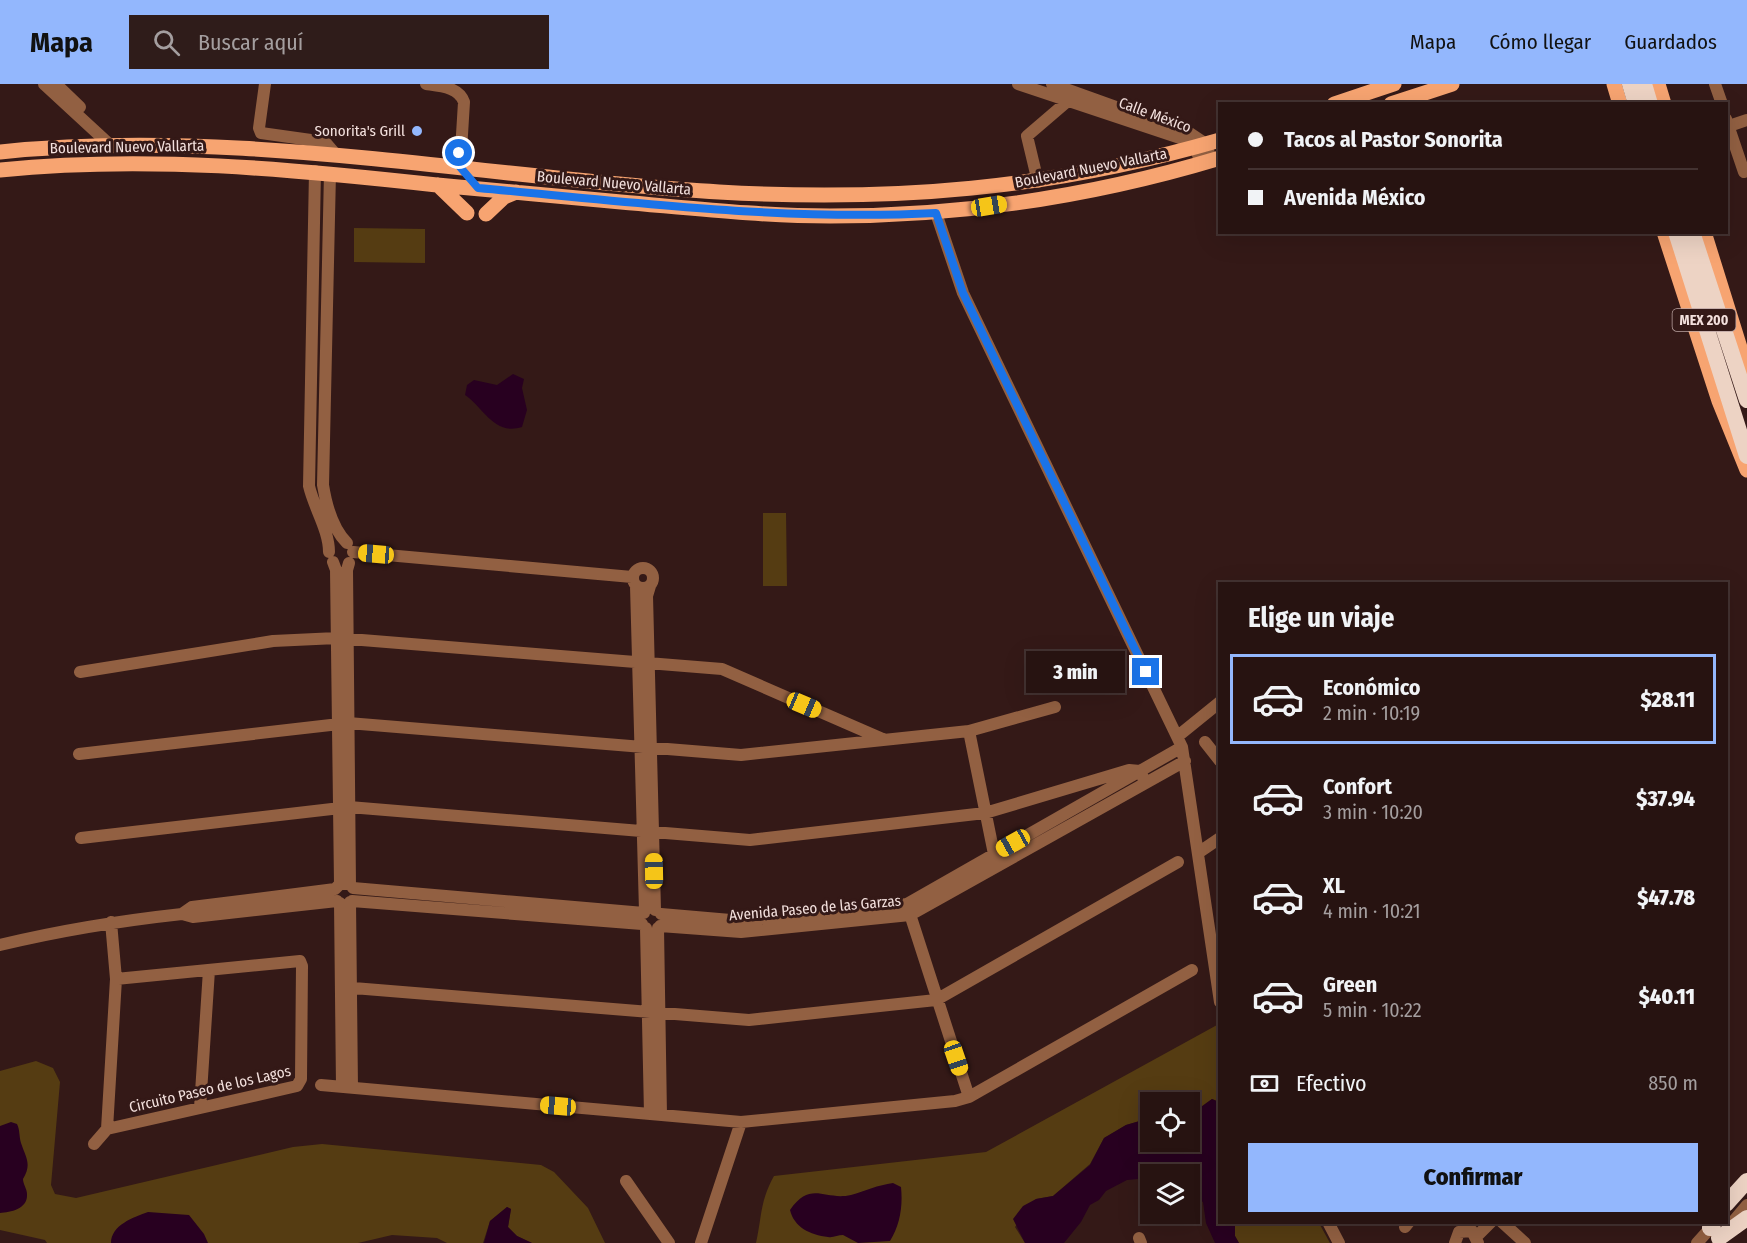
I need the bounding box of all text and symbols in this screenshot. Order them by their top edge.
search box [129,15,549,69]
text: Mapa [30,26,93,59]
icon: search [150,26,183,59]
text: Buscar aquí [198,29,303,56]
text: Mapa [1410,29,1456,55]
text: Cómo llegar [1489,29,1591,55]
text: Guardados [1624,29,1717,55]
street label: Calle México [1116,94,1194,136]
place label: Sonorita's Grill [315,122,405,140]
marker: Sonorita's Grill [410,124,424,138]
text: Tacos al Pastor Sonorita [1284,126,1503,153]
street label: Boulevard Nuevo Vallarta [50,137,204,157]
route start [445,139,472,166]
street label: Boulevard Nuevo Vallarta [1013,144,1169,192]
street label: Boulevard Nuevo Vallarta [536,167,692,199]
text: Avenida México [1284,184,1426,211]
car [970,194,1008,218]
road number: MEX 200 [1672,309,1736,331]
car [357,543,395,565]
text: Elige un viaje [1248,602,1394,634]
callout: 3 min [1026,651,1125,693]
route end [1132,658,1159,685]
text: 3 min [1053,660,1098,684]
icon: car [1251,672,1305,726]
text: Económico [1323,674,1421,701]
text: $28.11 [1640,686,1695,713]
car [784,690,824,720]
text: 2 min · 10:19 [1323,701,1420,725]
icon: car [1251,771,1305,825]
text: Confort [1323,773,1392,800]
text: $37.94 [1636,785,1695,812]
text: 3 min · 10:20 [1323,800,1423,824]
car [993,826,1033,860]
car [645,853,663,889]
icon: car [1251,870,1305,924]
text: XL [1323,872,1345,899]
text: $47.78 [1637,884,1695,911]
street label: Avenida Paseo de las Garzas [728,892,902,924]
text: 4 min · 10:21 [1323,899,1421,923]
icon: car [1251,969,1305,1023]
text: Green [1323,971,1377,998]
text: $40.11 [1639,983,1695,1010]
text: 5 min · 10:22 [1323,998,1422,1022]
car [942,1038,970,1078]
street label: Circuito Paseo de los Lagos [127,1062,293,1116]
icon: cash [1248,1067,1281,1100]
text: Efectivo [1296,1070,1367,1097]
text: 850 m [1648,1071,1698,1095]
map controls [1140,1092,1200,1224]
button: locate [1140,1092,1200,1152]
car [539,1095,577,1117]
button: Confirmar [1248,1143,1698,1212]
button: layers [1140,1164,1200,1224]

